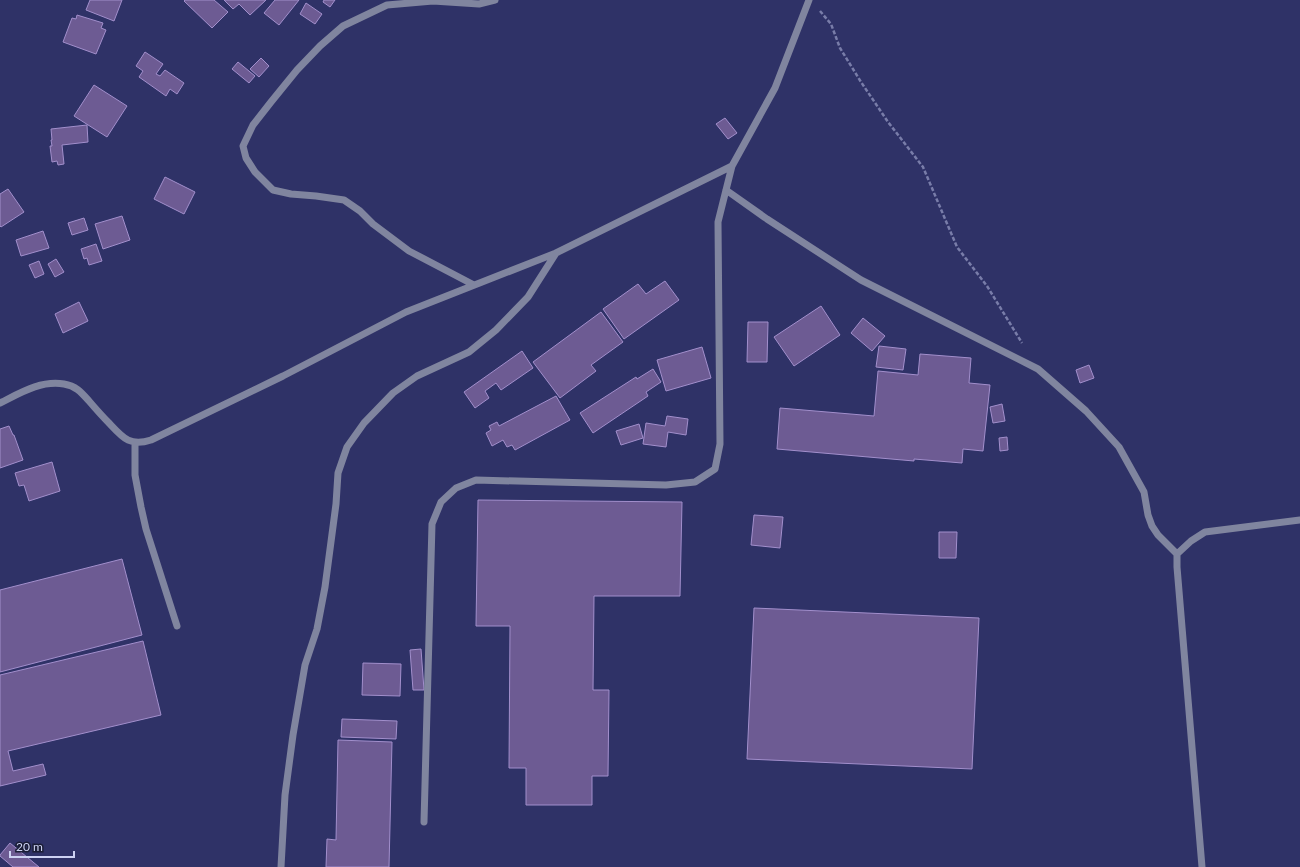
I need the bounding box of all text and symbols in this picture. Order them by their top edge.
scale bar [10,833,74,859]
text: 20 m [16,839,43,854]

